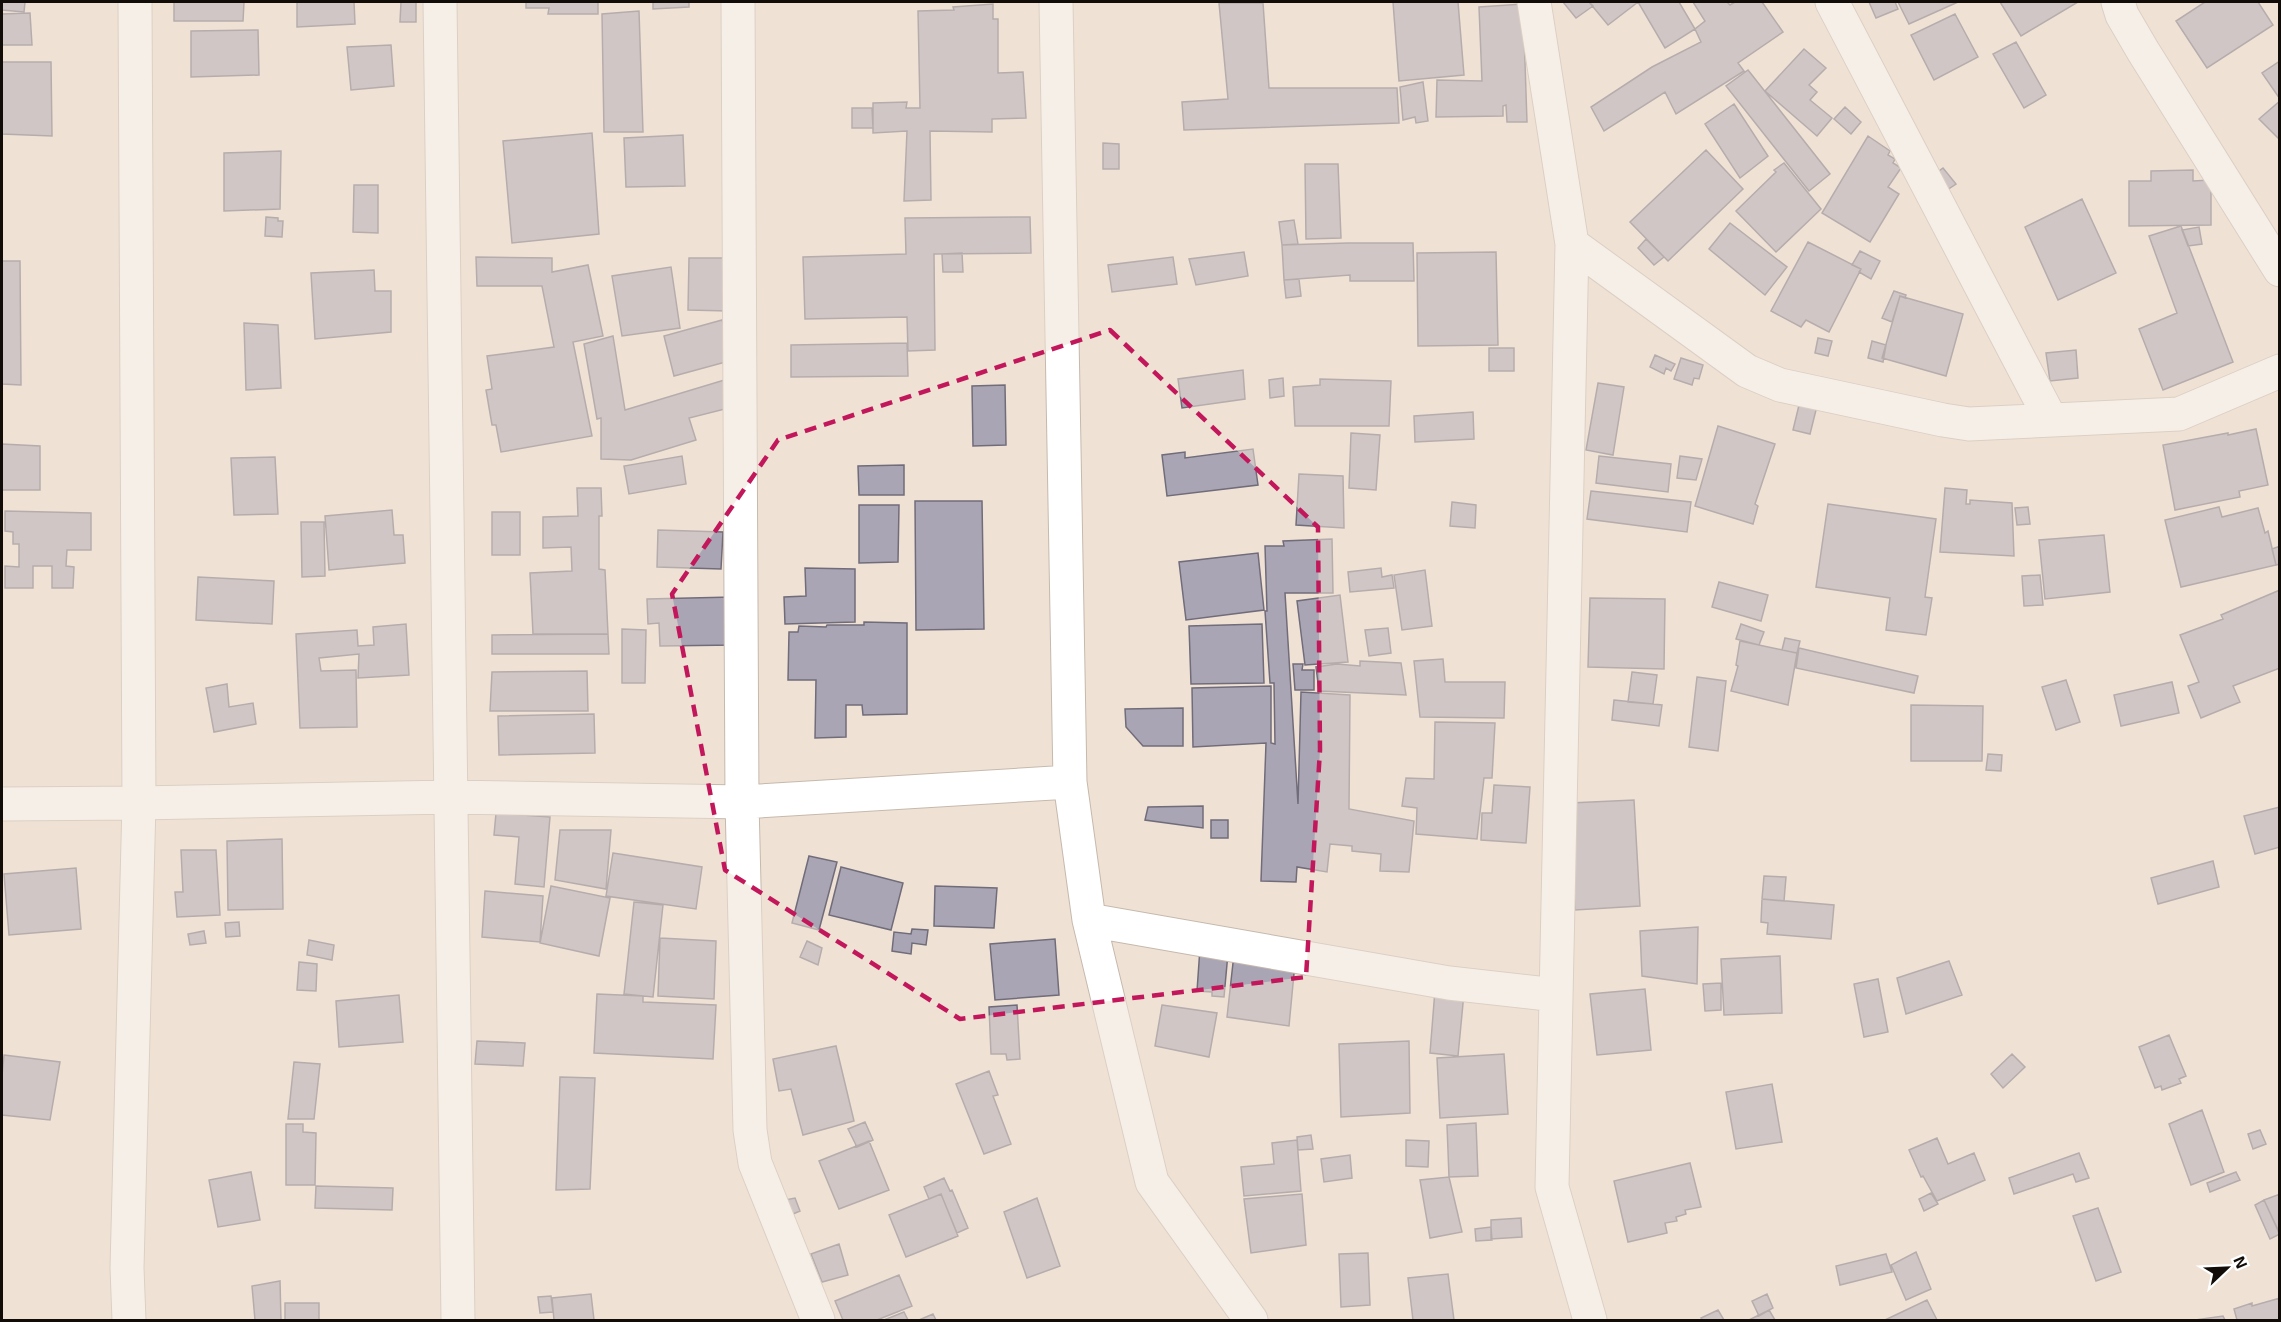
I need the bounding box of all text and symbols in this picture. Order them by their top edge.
north arrow [2197,1238,2257,1298]
text: N [2230,1253,2252,1271]

